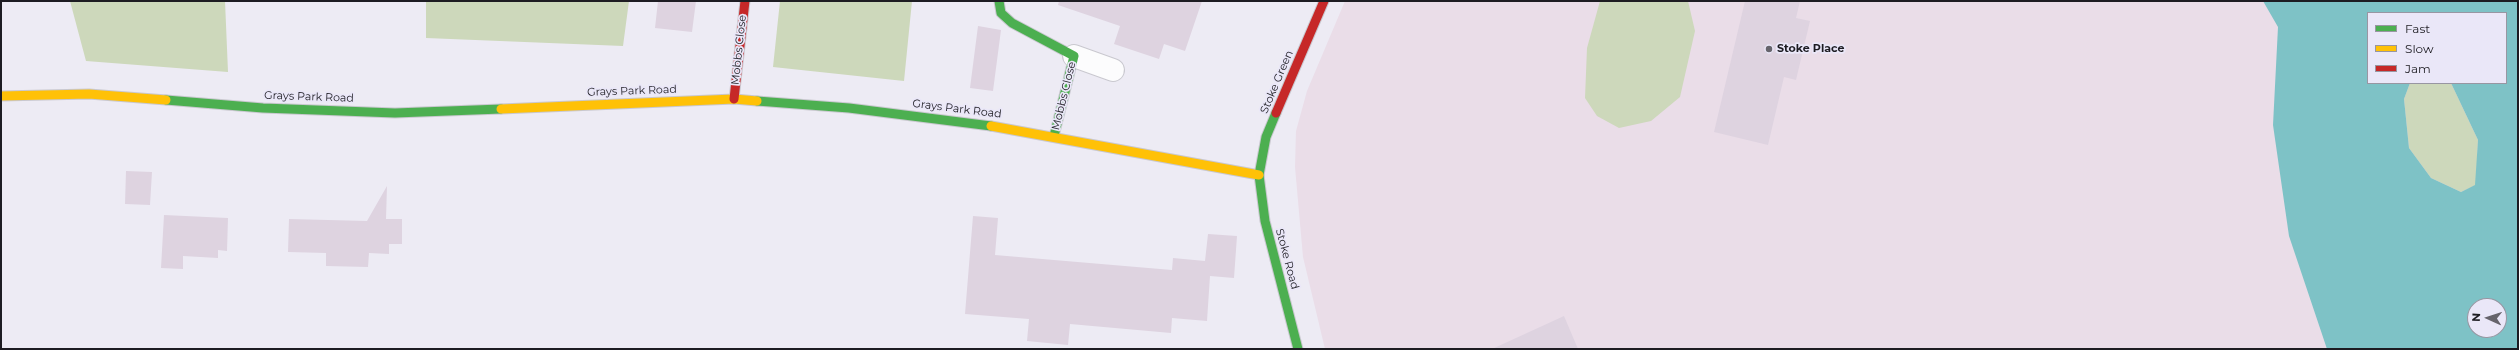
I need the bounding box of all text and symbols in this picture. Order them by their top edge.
legend [2367,12,2507,84]
street label: Mobbs Close [729,14,749,86]
text: Fast [2405,21,2430,36]
text: Slow [2405,41,2434,56]
place label: Stoke Place [1777,42,1844,56]
marker: Stoke Place [1764,44,1774,54]
street label: Stoke Green [1258,48,1296,116]
street label: Mobbs Close [1049,60,1079,132]
text: Jam [2405,61,2431,76]
street label: Grays Park Road [587,83,677,99]
street label: Grays Park Road [264,89,354,105]
street label: Grays Park Road [912,97,1002,121]
street label: Stoke Road [1273,227,1301,291]
north arrow [2467,298,2507,338]
text: N [2469,313,2483,322]

